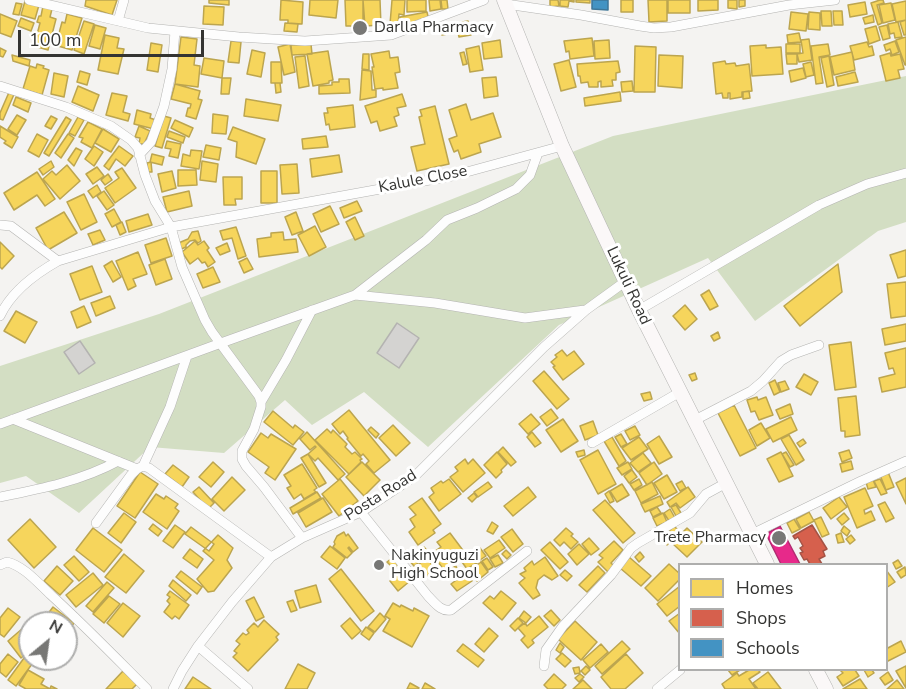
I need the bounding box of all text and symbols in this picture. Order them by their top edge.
scale bar [21,18,207,56]
place label: Darlla Pharmacy [374,18,493,38]
marker: Darlla Pharmacy [351,19,369,37]
text: 100 m [29,28,81,52]
street label: Kalule Close [377,162,469,198]
street label: Lukuli Road [601,244,655,328]
street label: Posta Road [341,466,421,526]
place label: Trete Pharmacy [654,528,766,548]
marker: Trete Pharmacy [770,529,788,547]
place label: Nakinyuguzi High School [391,546,479,584]
marker: Nakinyuguzi High School [372,558,386,572]
legend [678,563,888,671]
text: Homes [736,576,793,600]
text: Shops [736,606,786,630]
north arrow [18,611,78,671]
text: N [45,614,66,640]
text: Schools [736,636,800,660]

